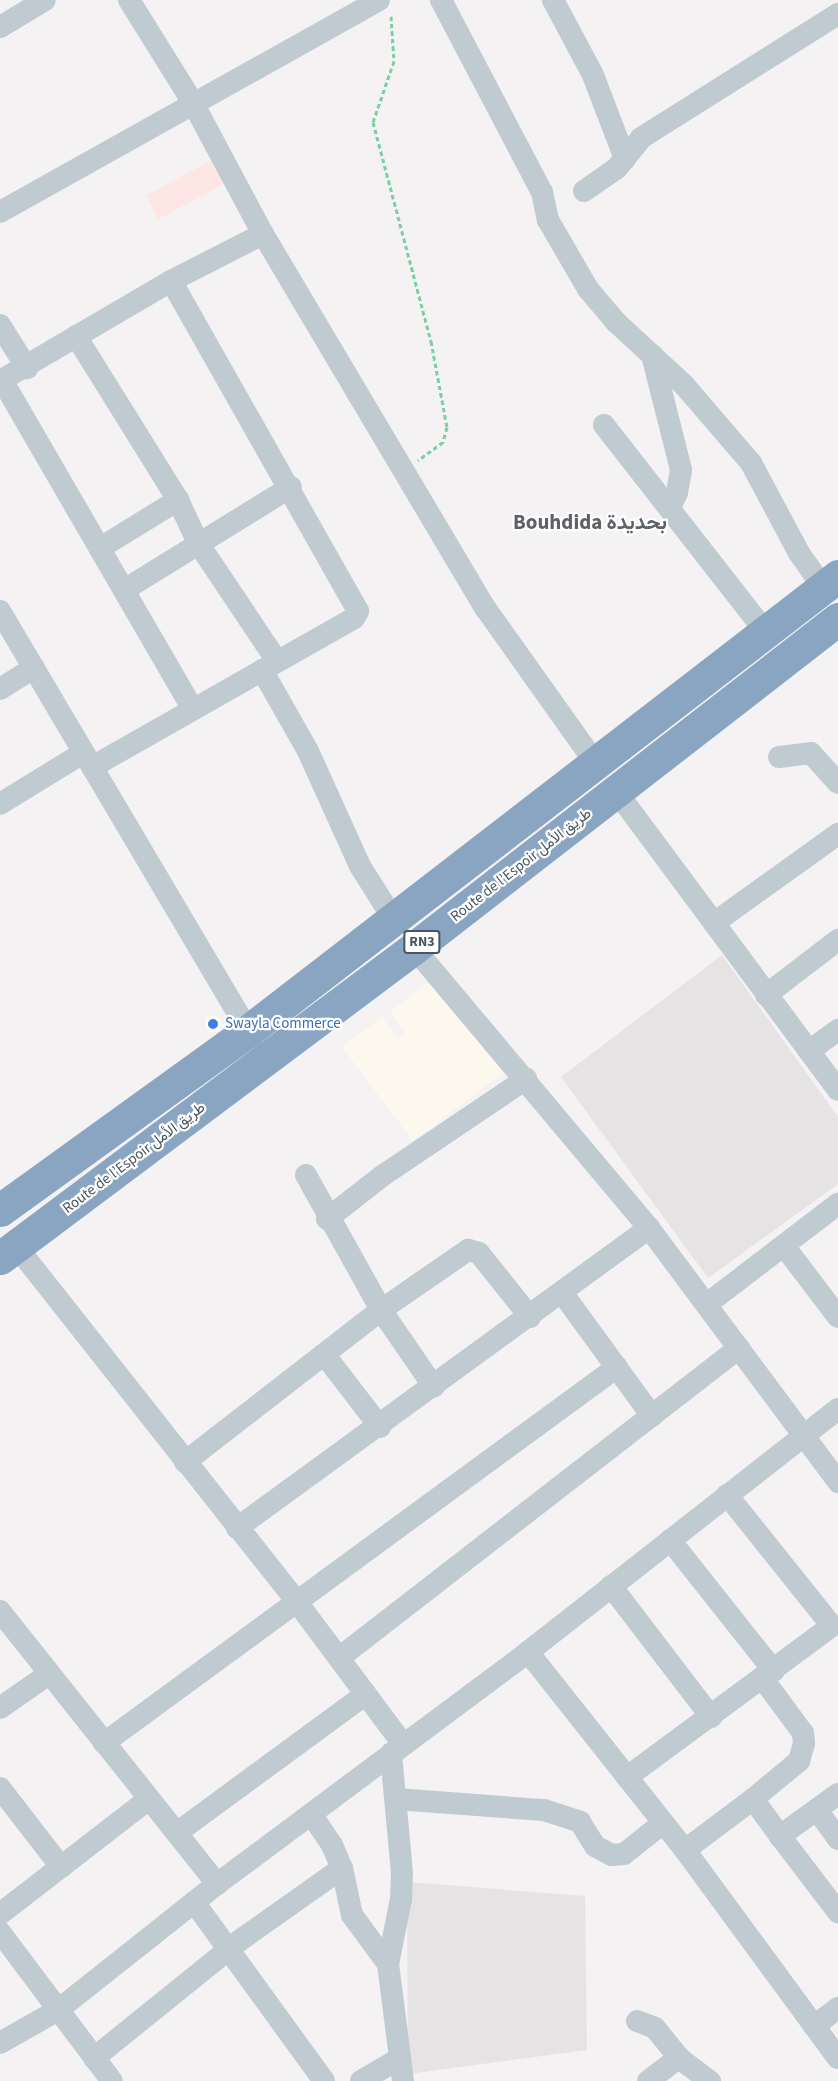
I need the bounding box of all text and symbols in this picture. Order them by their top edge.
district label: Bouhdida بحديدة [513,509,667,535]
street label: Route de l’Espoir طريق الأمل [447,804,595,926]
road number: RN3 [402,931,442,953]
place label: Swayla Commerce [225,1015,341,1033]
marker: Swayla Commerce [206,1017,220,1031]
street label: Route de l’Espoir طريق الأمل [59,1099,209,1217]

